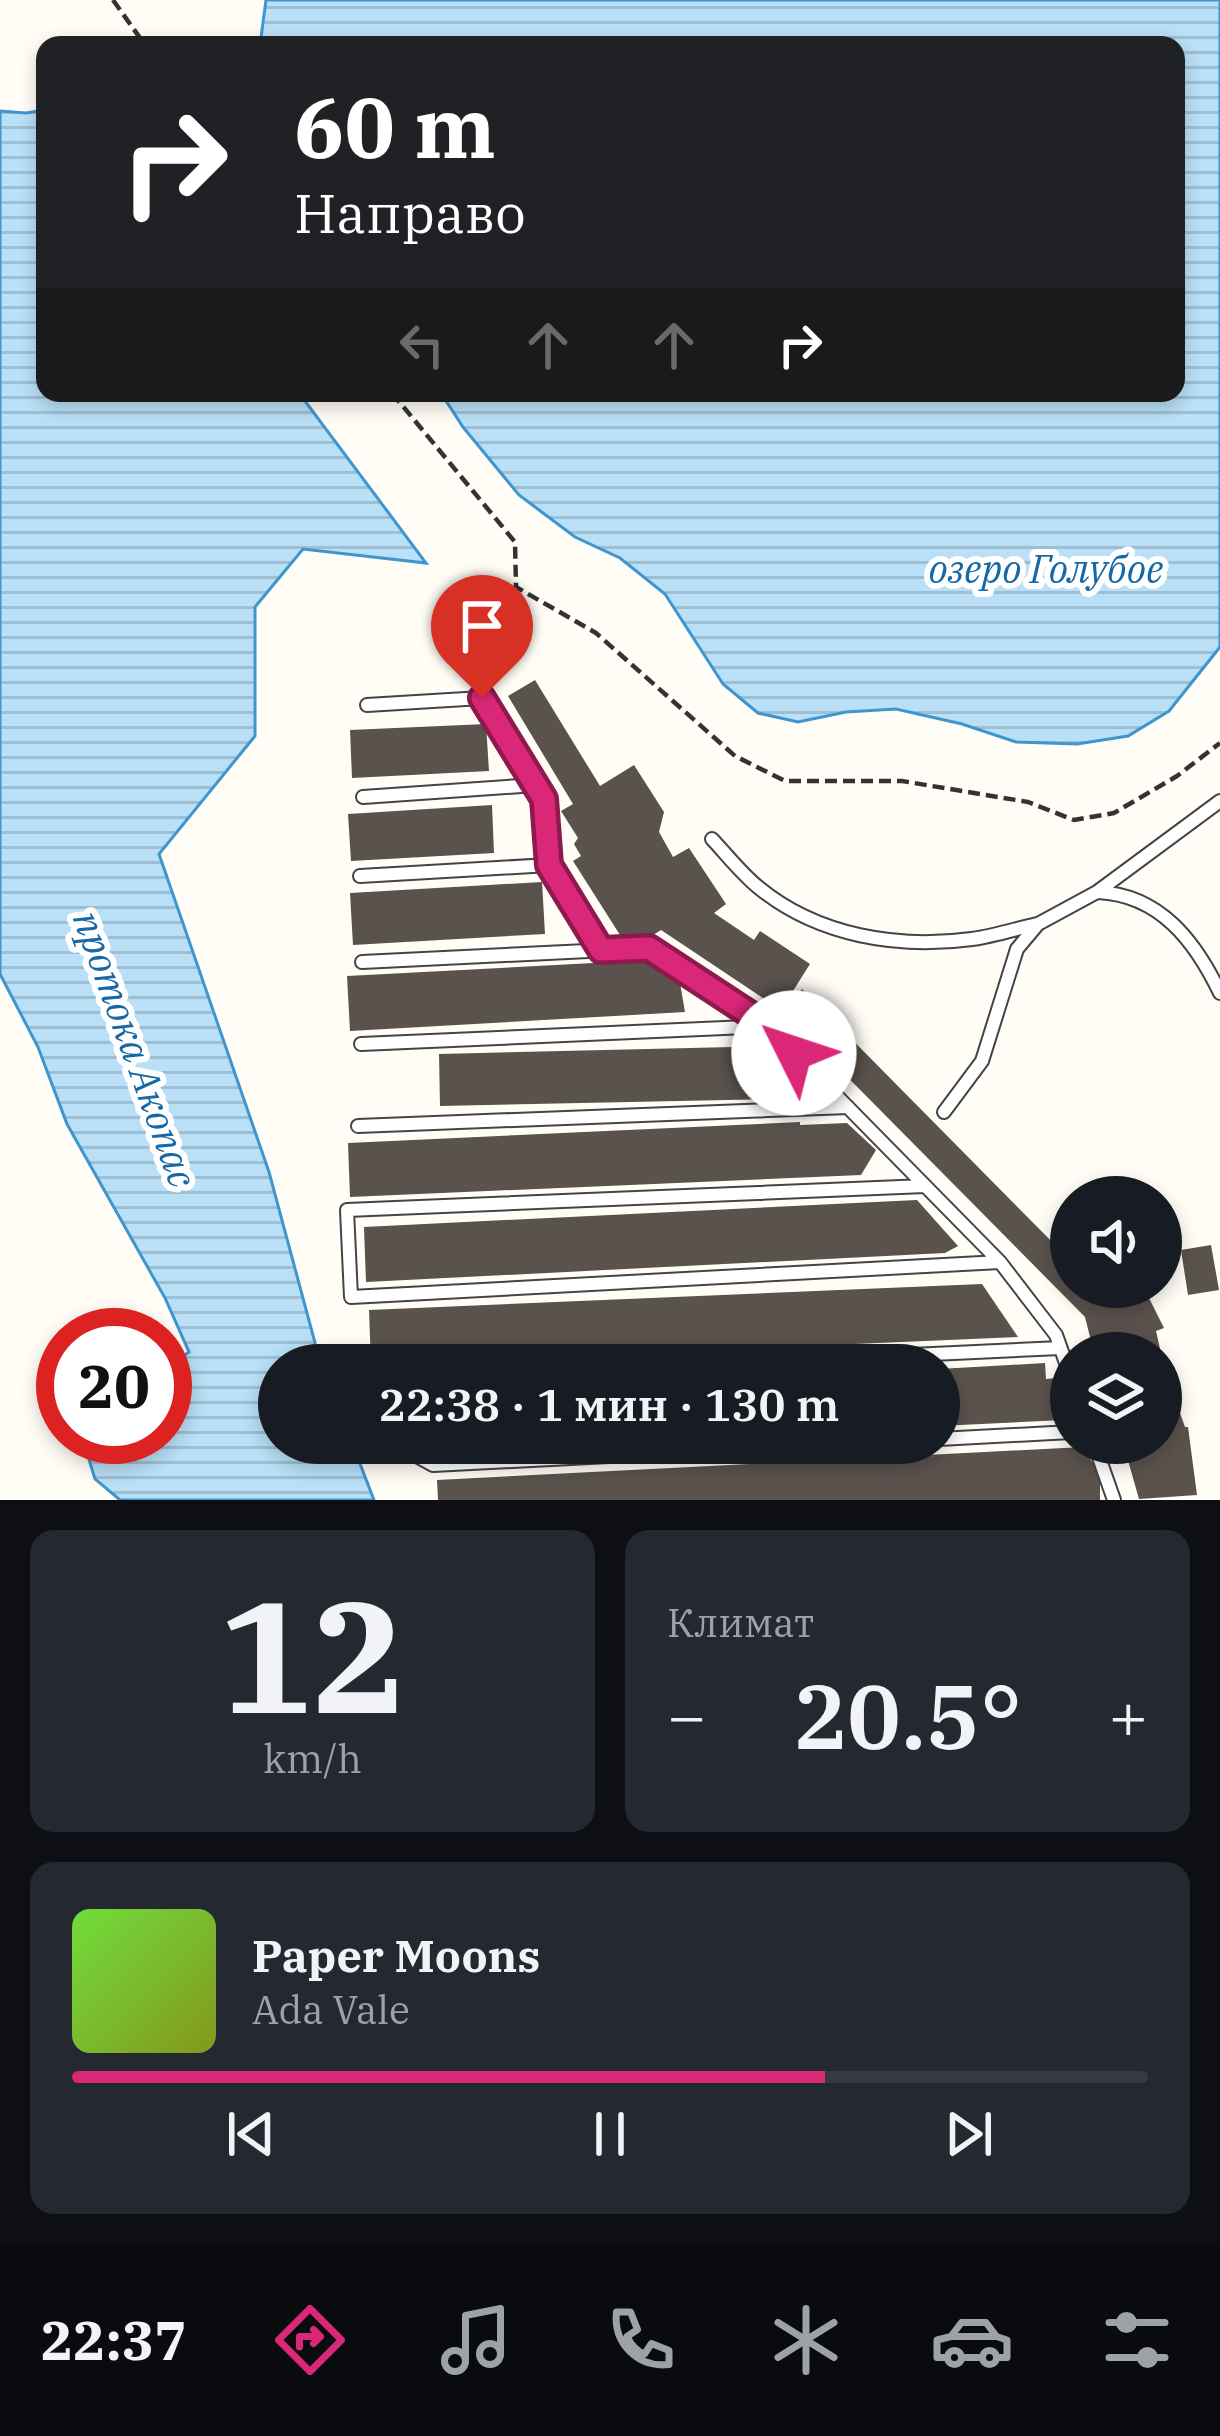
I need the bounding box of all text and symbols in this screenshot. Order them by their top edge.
text: 60 m [294,72,496,181]
icon: right [96,84,252,240]
text: Направо [294,178,526,248]
icon: left [389,312,455,378]
icon: ahead [515,312,581,378]
icon: ahead [641,312,707,378]
icon: right [767,312,833,378]
water label: озеро Голубое [929,543,1163,594]
pin [431,575,533,698]
icon: arrive [449,593,515,659]
water label: протока Акопас [62,904,209,1194]
position arrow [731,990,857,1116]
map controls [1050,1176,1182,1464]
button: sound [1050,1176,1182,1308]
speed limit sign: 20 [36,1308,192,1464]
button: layers [1050,1332,1182,1464]
text: 22:38 · 1 мин · 130 m [379,1375,839,1433]
text: 12 [219,1553,406,1756]
text: Климат [667,1597,814,1648]
text: 20.5° [793,1657,1022,1774]
text: − [667,1672,707,1758]
text: + [1108,1672,1148,1758]
text: km/h [263,1733,362,1784]
text: Paper Moons [252,1926,540,1984]
text: Ada Vale [252,1984,410,2035]
icon: previous [218,2101,284,2167]
icon: pause [577,2101,643,2167]
icon: next [936,2101,1002,2167]
icon: directions [268,2298,352,2382]
icon: music [434,2298,518,2382]
icon: phone [599,2298,683,2382]
icon: climate [764,2298,848,2382]
icon: car [930,2298,1014,2382]
icon: filters [1095,2298,1179,2382]
text: 22:37 [41,2305,187,2375]

